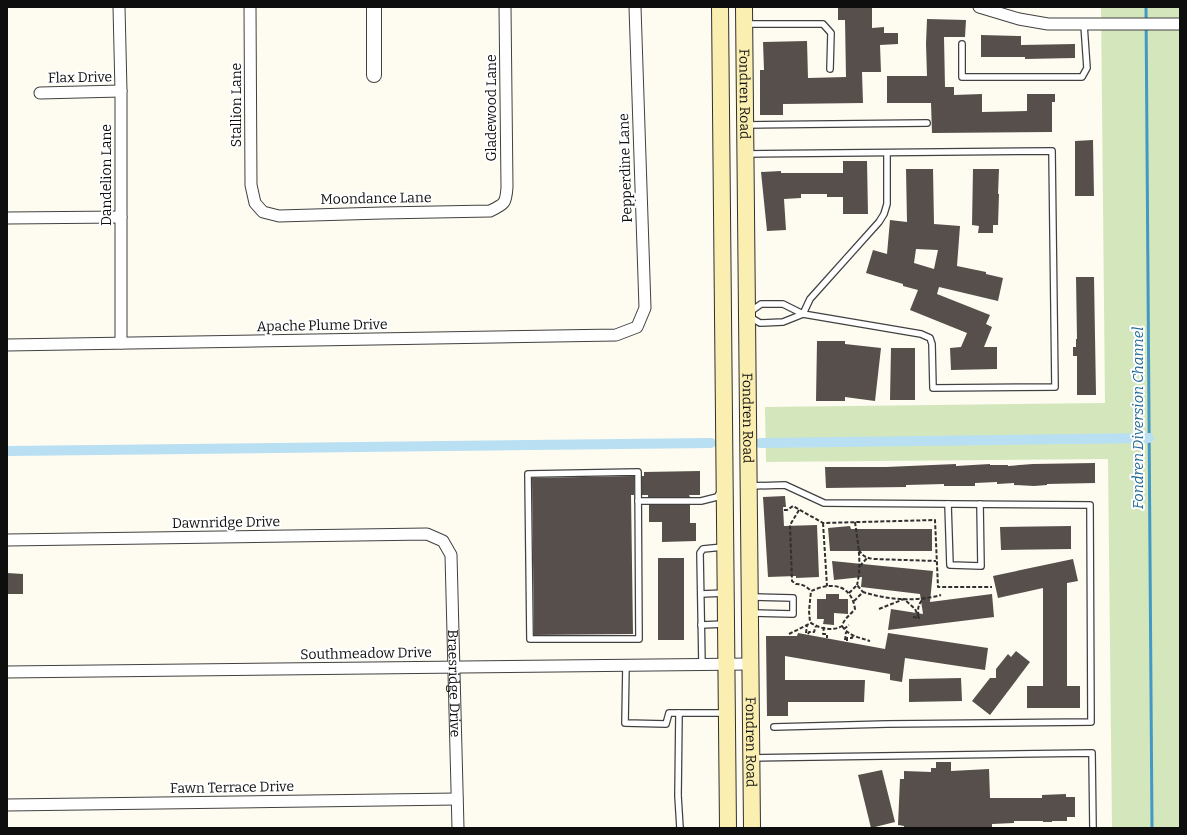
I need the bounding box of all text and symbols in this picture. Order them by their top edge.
street label: Fondren Road [735,49,753,139]
street label: Gladewood Lane [483,54,500,162]
street label: Stallion Lane [228,63,245,147]
street label: Flax Drive [48,68,112,87]
street label: Pepperdine Lane [615,113,636,223]
street label: Dandelion Lane [98,124,115,226]
street label: Moondance Lane [320,189,432,208]
street label: Apache Plume Drive [256,316,388,335]
water label: Fondren Diversion Channel [1129,327,1147,509]
street label: Fondren Road [739,373,756,463]
street label: Dawnridge Drive [172,513,280,532]
street label: Braesridge Drive [444,629,464,737]
street label: Southmeadow Drive [300,644,432,663]
street label: Fondren Road [742,697,760,787]
street label: Fawn Terrace Drive [170,778,294,797]

